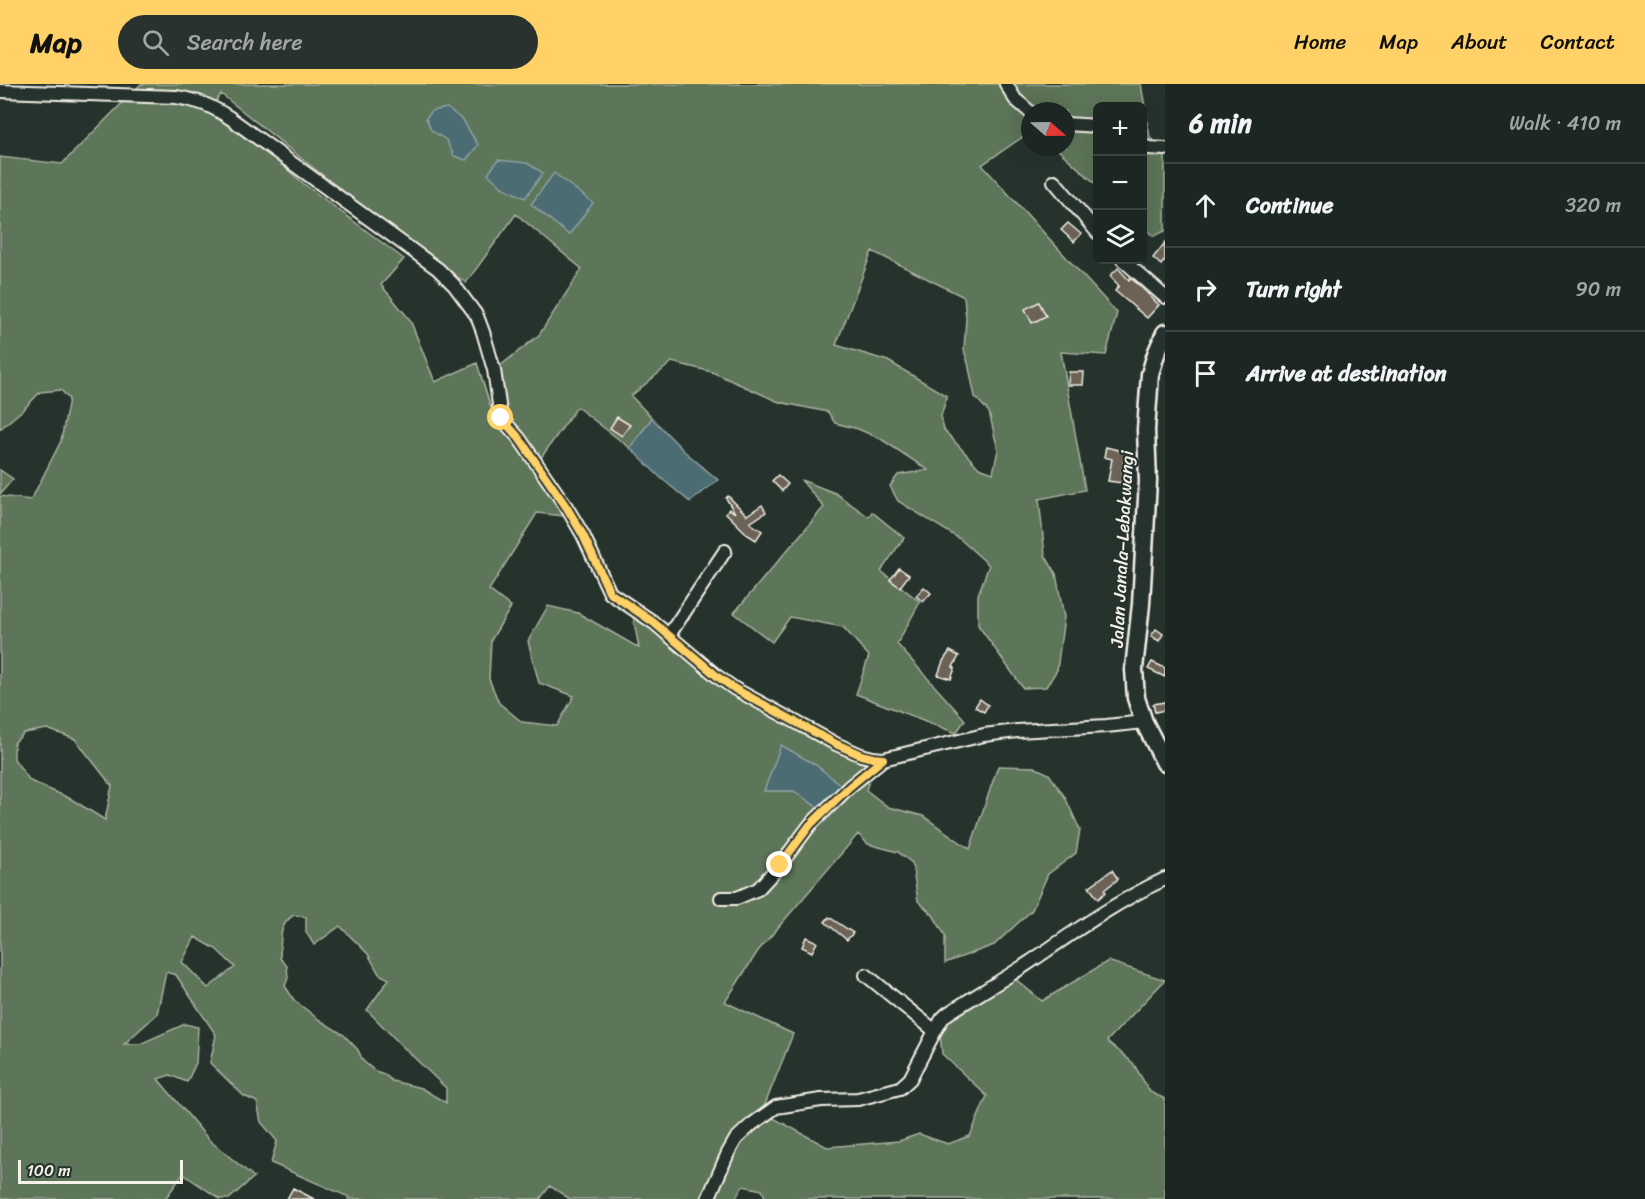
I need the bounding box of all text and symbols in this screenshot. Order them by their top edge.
search box [118,15,538,69]
text: Map [30,18,82,67]
text: Search here [187,23,303,62]
text: Home [1294,23,1346,61]
text: Map [1379,23,1418,61]
text: About [1451,23,1508,61]
text: Contact [1541,23,1615,61]
icon: search [139,26,172,59]
text: 6 min [1189,100,1252,146]
north arrow [1021,102,1075,156]
map controls [1093,102,1147,264]
button: + [1093,102,1147,156]
text: Walk · 410 m [1509,106,1621,141]
button: − [1093,156,1147,210]
text: Continue [1246,186,1334,225]
text: 320 m [1565,188,1621,223]
icon: ahead [1189,189,1222,222]
button: layers [1093,210,1147,264]
text: Turn right [1246,270,1341,309]
text: 90 m [1576,272,1621,307]
icon: right [1189,273,1222,306]
text: Arrive at destination [1246,354,1447,393]
icon: arrive [1189,357,1222,390]
route start [487,404,513,430]
street label: Jalan Janala–Lebakwangi [1101,449,1143,649]
route end [766,851,792,877]
text: 100 m [27,1156,71,1185]
scale bar [18,1157,183,1184]

